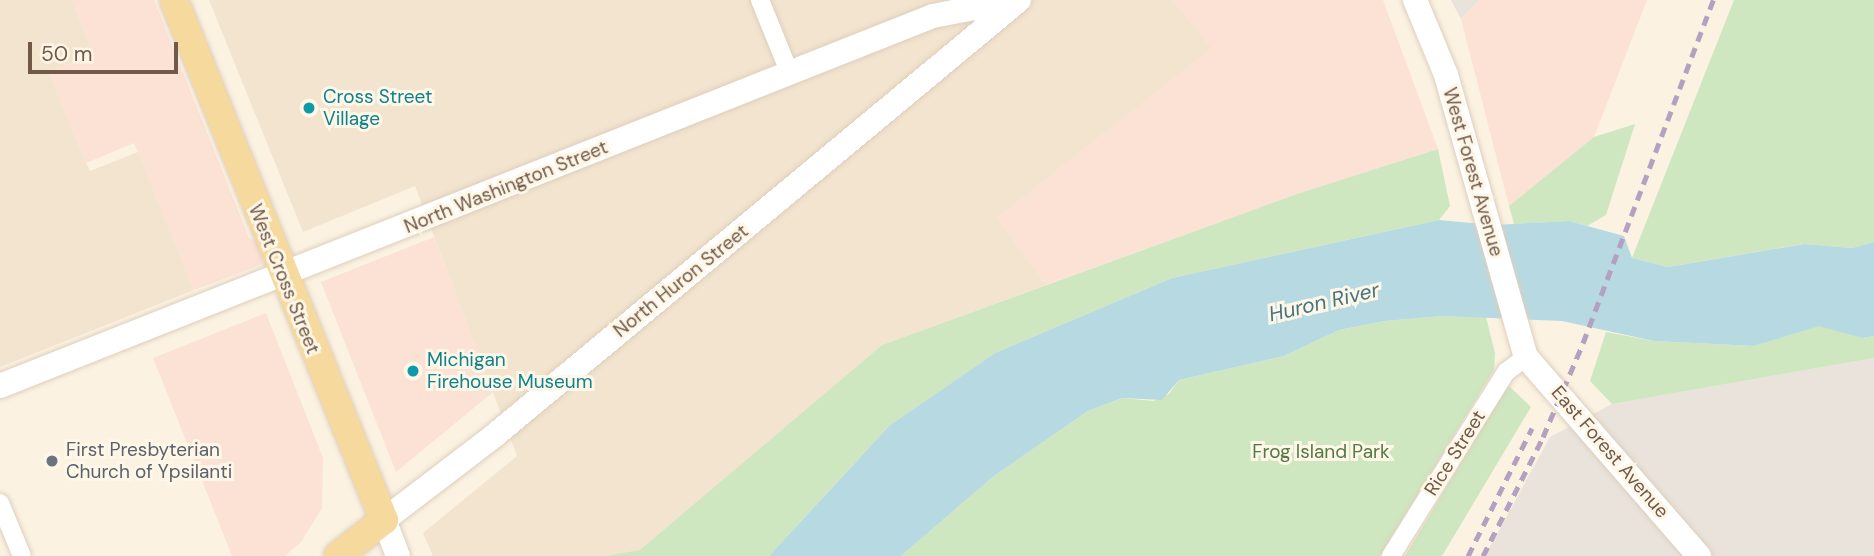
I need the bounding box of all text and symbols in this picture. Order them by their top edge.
scale bar [32,28,182,72]
text: 50 m [41,40,92,68]
street label: West Forest Avenue [1438,85,1508,259]
place label: Cross Street Village [323,86,433,130]
marker: Cross Street Village [301,100,317,116]
street label: North Washington Street [401,136,611,238]
street label: West Cross Street [244,201,324,357]
street label: North Huron Street [609,220,753,342]
water label: Huron River [1266,277,1382,327]
place label: Michigan Firehouse Museum [427,349,593,393]
marker: Michigan Firehouse Museum [405,363,421,379]
street label: East Forest Avenue [1546,381,1674,523]
street label: Rice Street [1420,406,1490,500]
place label: First Presbyterian Church of Ypsilanti [66,439,232,483]
park label: Frog Island Park [1252,441,1390,463]
marker: First Presbyterian Church of Ypsilanti [44,453,60,469]

